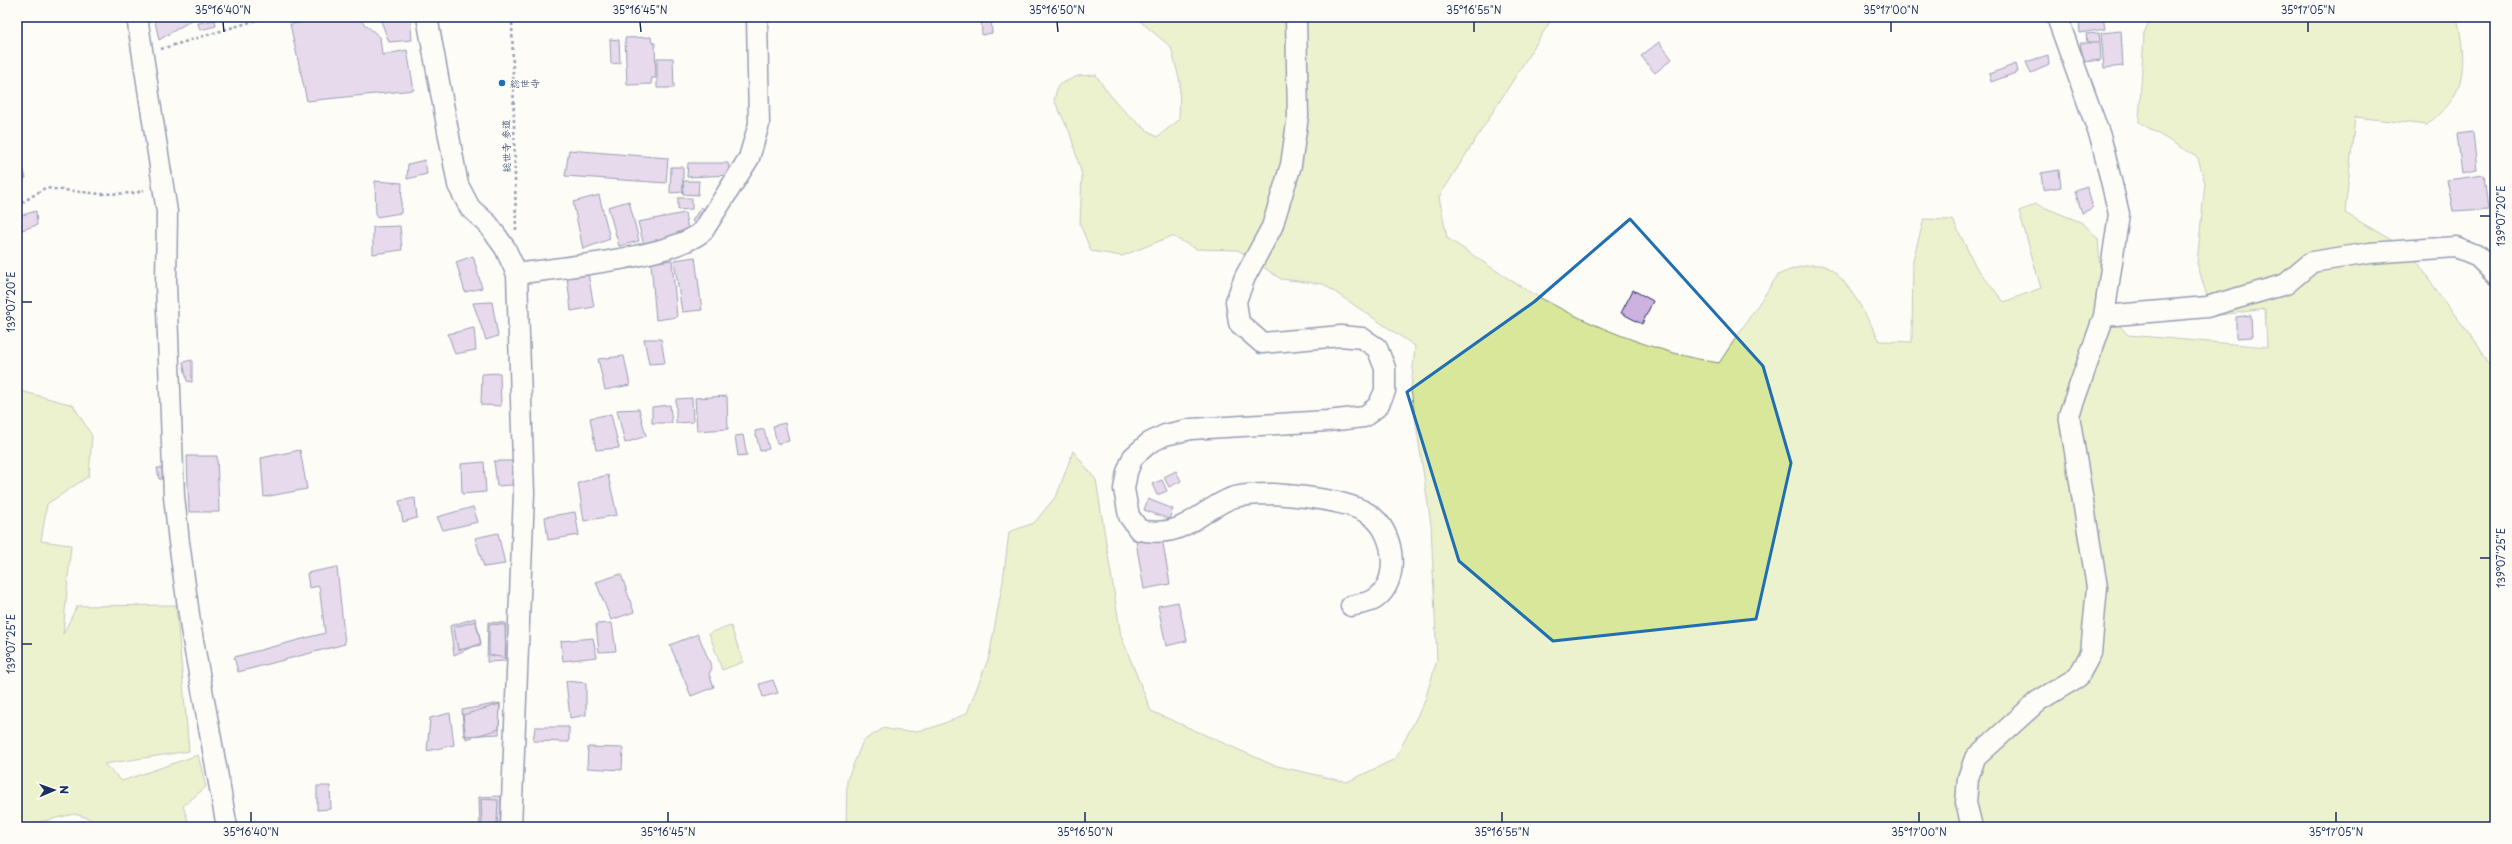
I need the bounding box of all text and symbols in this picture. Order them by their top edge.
text: 35°16'40"N [195,2,251,17]
text: 35°16'45"N [612,2,668,17]
text: 35°16'50"N [1029,2,1085,17]
text: 35°16'55"N [1446,2,1502,17]
text: 35°17'00"N [1863,2,1919,17]
text: 35°17'05"N [2281,2,2335,17]
place label: 総世寺 [510,75,540,90]
marker: 総世寺 [497,78,507,88]
street label: 総世寺 参道 [498,119,513,173]
text: 139°07'20"E [2493,186,2508,246]
text: 139°07'20"E [3,272,18,332]
text: 139°07'25"E [2493,528,2508,588]
text: 139°07'25"E [3,614,18,674]
north arrow [34,770,74,810]
text: N [56,785,73,795]
text: 35°16'40"N [223,824,279,839]
text: 35°16'45"N [640,824,696,839]
text: 35°16'50"N [1057,824,1113,839]
text: 35°16'55"N [1474,824,1530,839]
text: 35°17'00"N [1891,824,1947,839]
text: 35°17'05"N [2309,824,2363,839]

